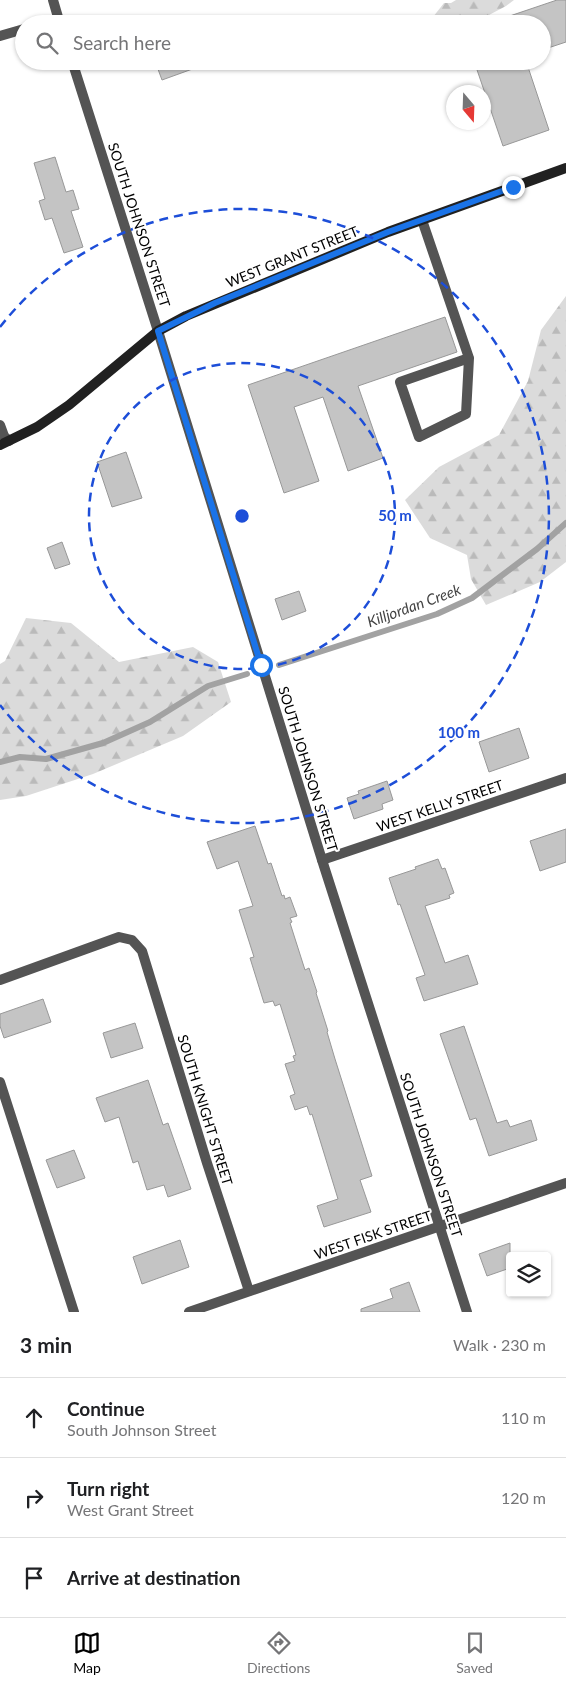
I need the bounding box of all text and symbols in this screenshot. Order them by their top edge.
search box [15,15,551,70]
icon: search [33,29,61,57]
text: Search here [73,31,171,54]
north arrow [446,85,491,130]
street label: SOUTH JOHNSON STREET [105,140,174,310]
route end [502,176,525,199]
street label: WEST GRANT STREET [223,222,361,291]
text: 50 m [378,506,412,524]
centre of rings [233,507,251,525]
water label: Killjordan Creek [364,580,464,630]
route start [250,654,273,677]
street label: SOUTH JOHNSON STREET [275,684,342,854]
text: 100 m [438,723,480,741]
street label: WEST KELLY STREET [374,776,506,835]
street label: SOUTH KNIGHT STREET [174,1032,237,1188]
street label: SOUTH JOHNSON STREET [397,1070,466,1240]
street label: WEST FISK STREET [312,1206,434,1263]
map controls [506,1252,551,1297]
button: layers [506,1252,551,1297]
text: 3 min [20,1332,72,1357]
text: Walk · 230 m [453,1335,546,1354]
text: Continue [67,1397,145,1420]
icon: ahead [20,1404,48,1432]
text: 110 m [501,1408,546,1427]
text: South Johnson Street [67,1420,216,1439]
text: Turn right [67,1477,149,1500]
icon: right [20,1484,48,1512]
text: 120 m [501,1488,546,1507]
text: West Grant Street [67,1500,194,1519]
icon: arrive [20,1564,48,1592]
text: Arrive at destination [67,1566,240,1589]
tab: Map [73,1629,101,1676]
tab: Directions [247,1629,310,1676]
tab: Saved [456,1629,493,1676]

